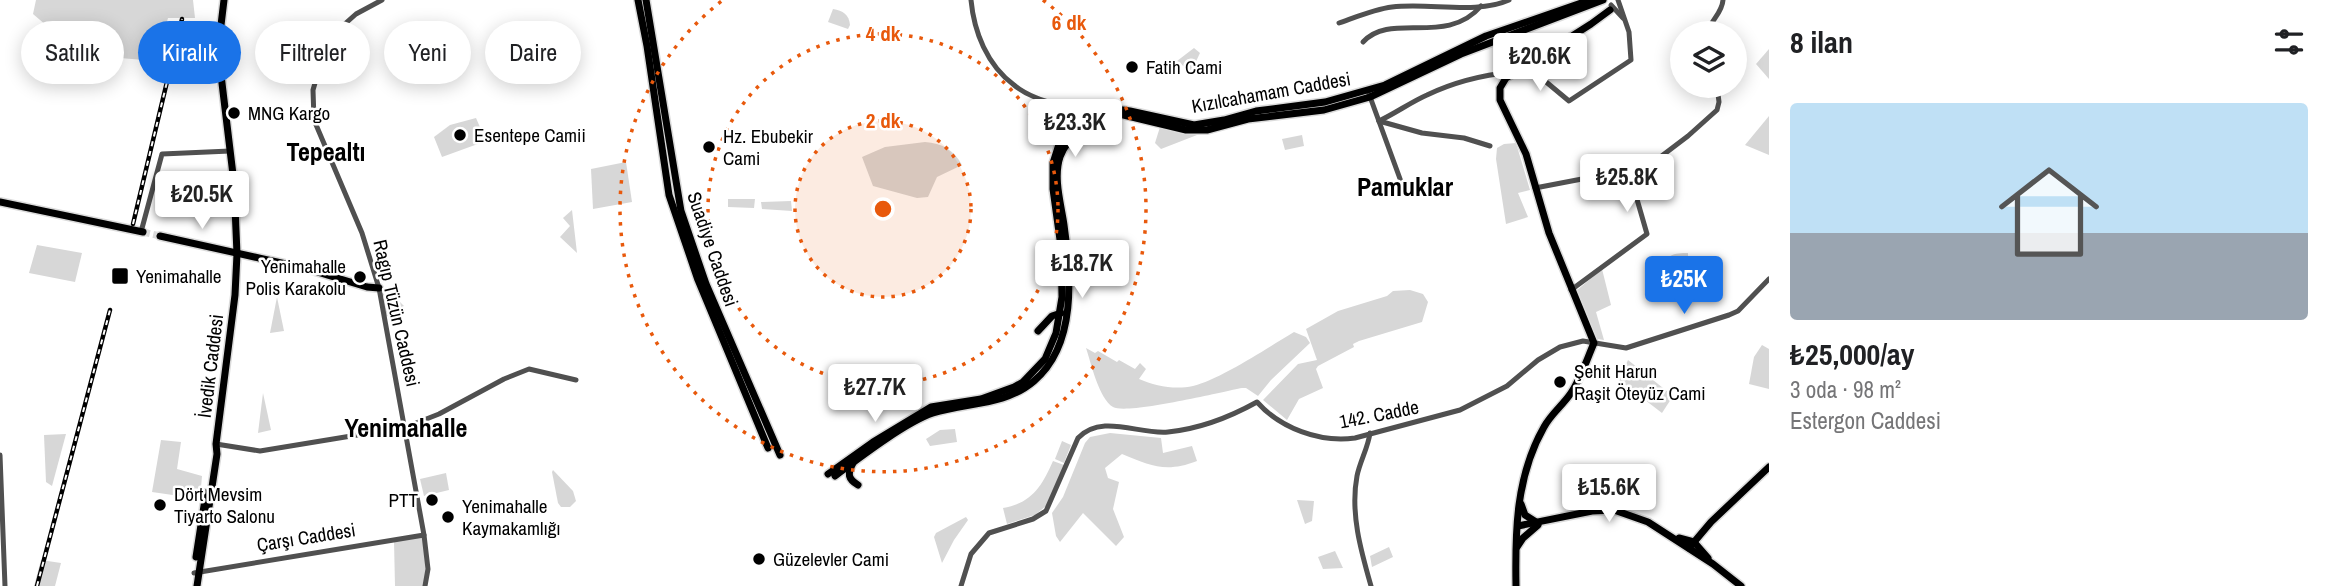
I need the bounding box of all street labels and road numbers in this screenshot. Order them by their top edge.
street label: Kızılcahamam Caddesi [1189,65,1353,119]
street label: Suadiye Caddesi [681,188,745,310]
street label: Ragıp Tüzün Caddesi [367,237,427,389]
street label: İvedik Caddesi [191,313,229,419]
street label: 142. Cadde [1337,394,1421,434]
street label: Çarşı Caddesi [255,516,357,558]

